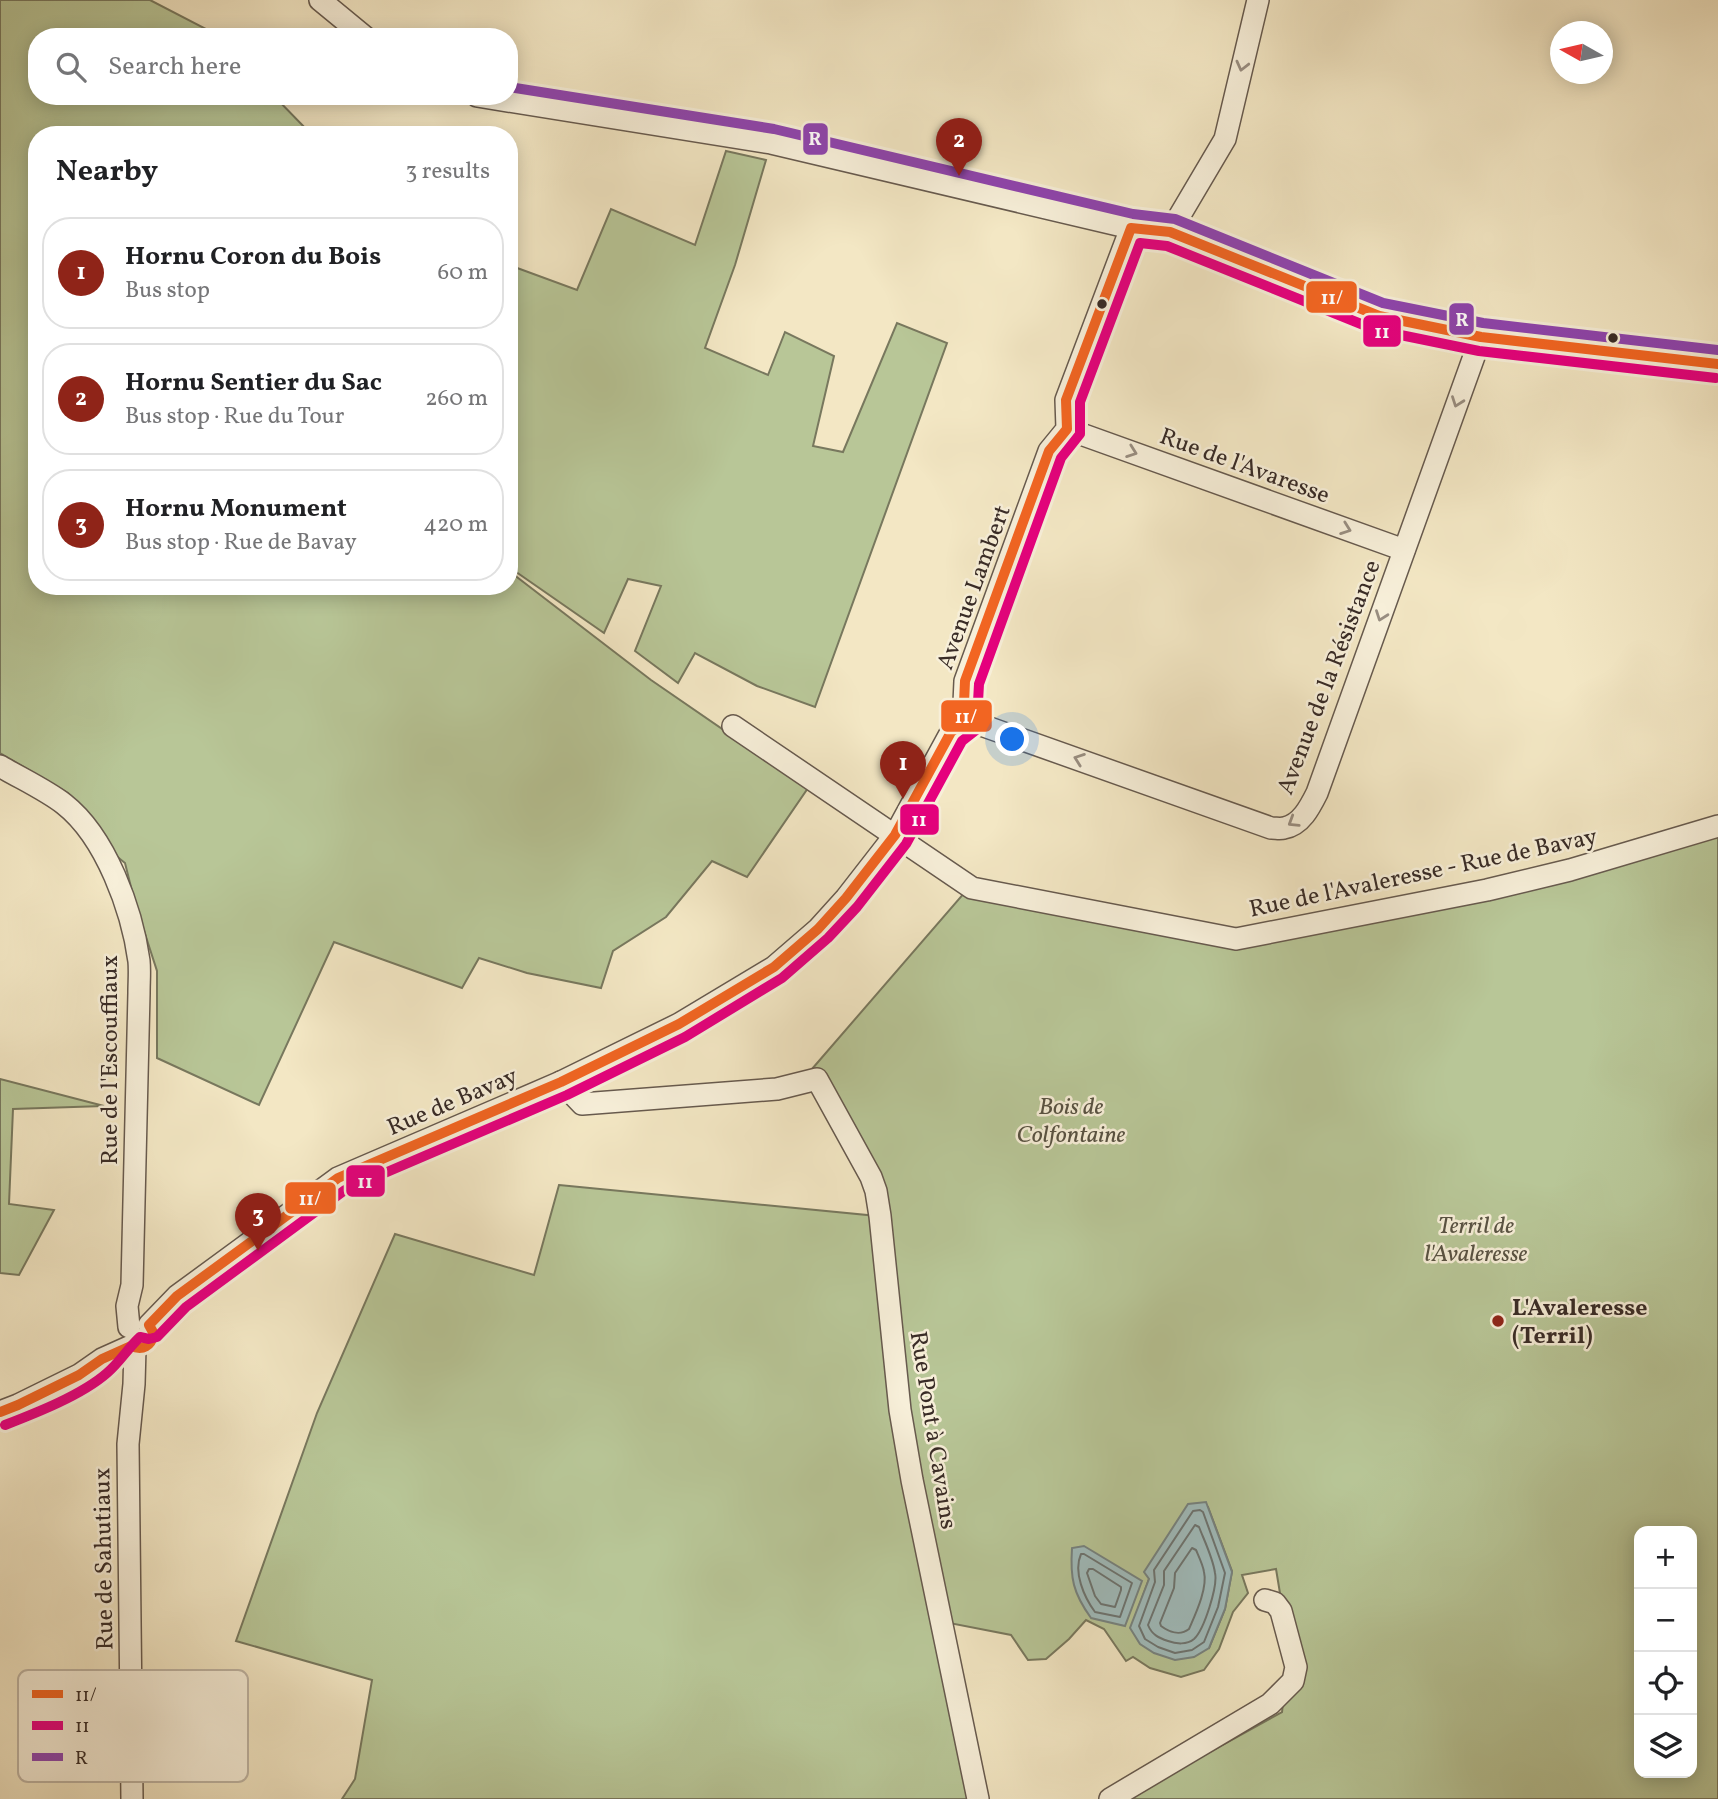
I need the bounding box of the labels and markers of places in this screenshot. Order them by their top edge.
pin: 2 [936,118,982,176]
unlabelled marker [1095,297,1109,311]
unlabelled marker [1606,331,1620,345]
pin: 1 [880,741,926,799]
pin: 3 [235,1193,281,1251]
place label: L'Avaleresse (Terril) [1512,1292,1648,1354]
marker: L'Avaleresse (Terril) [1490,1313,1506,1329]

